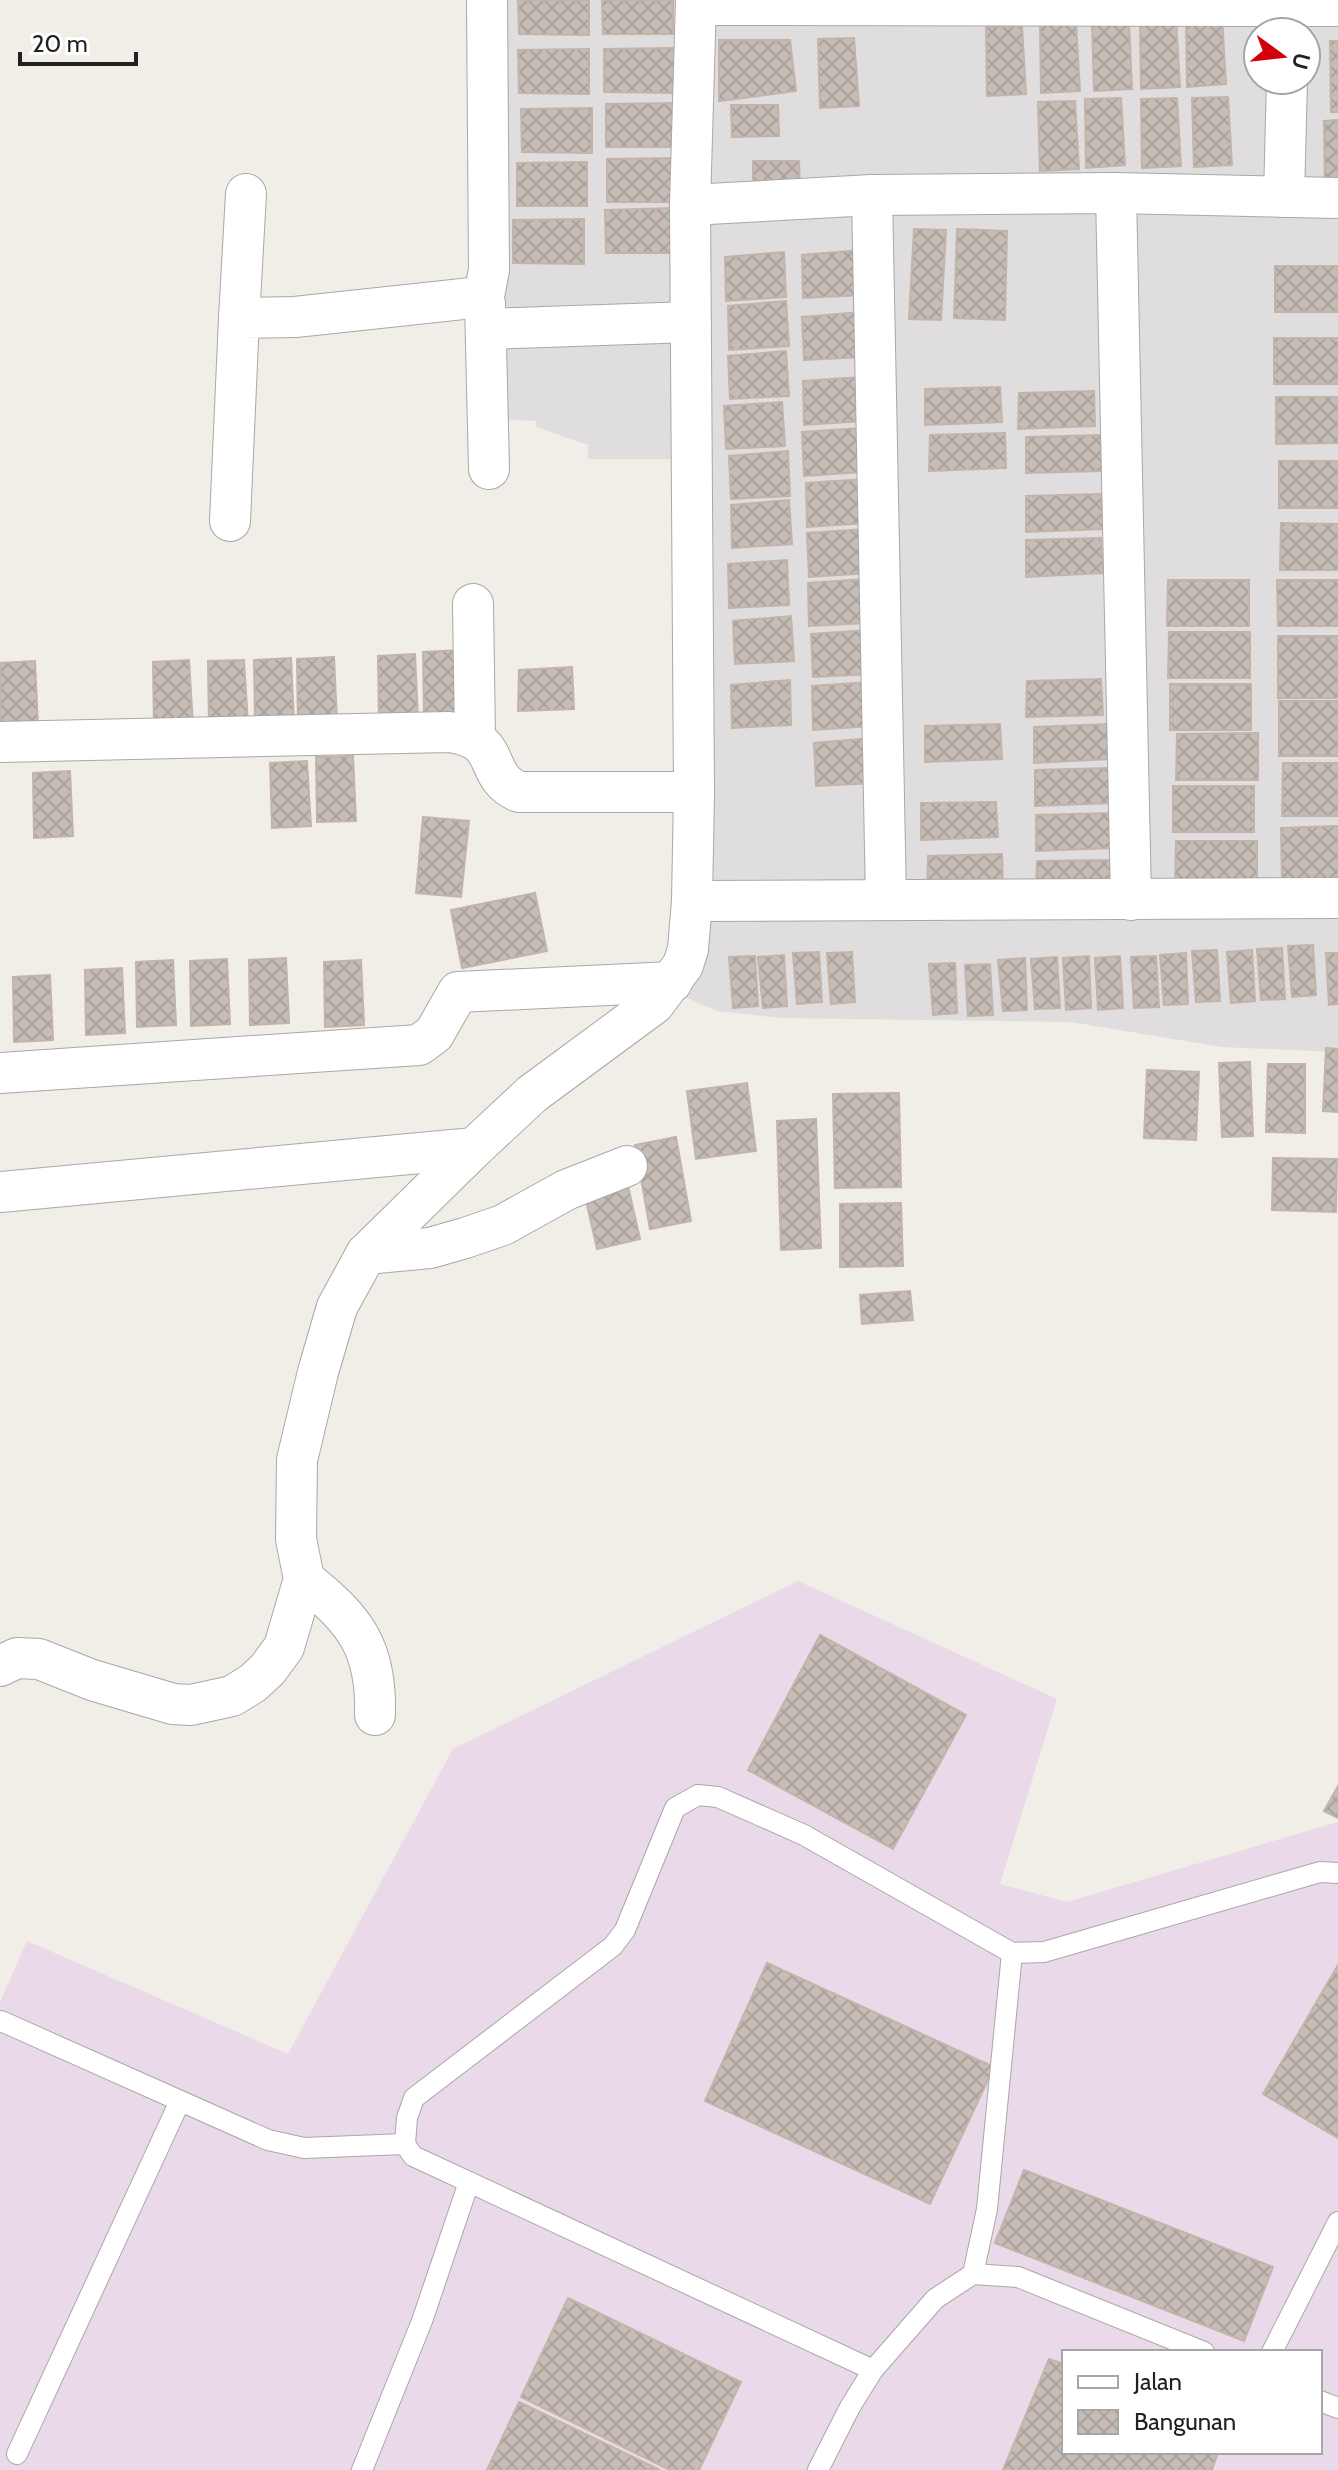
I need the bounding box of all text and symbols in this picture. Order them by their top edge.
scale bar [20,16,136,66]
north arrow [1242,16,1322,96]
text: 20 m [32,29,88,58]
text: U [1286,50,1316,72]
legend [1062,2350,1322,2454]
text: Jalan [1133,2367,1182,2396]
text: Bangunan [1134,2407,1236,2436]

